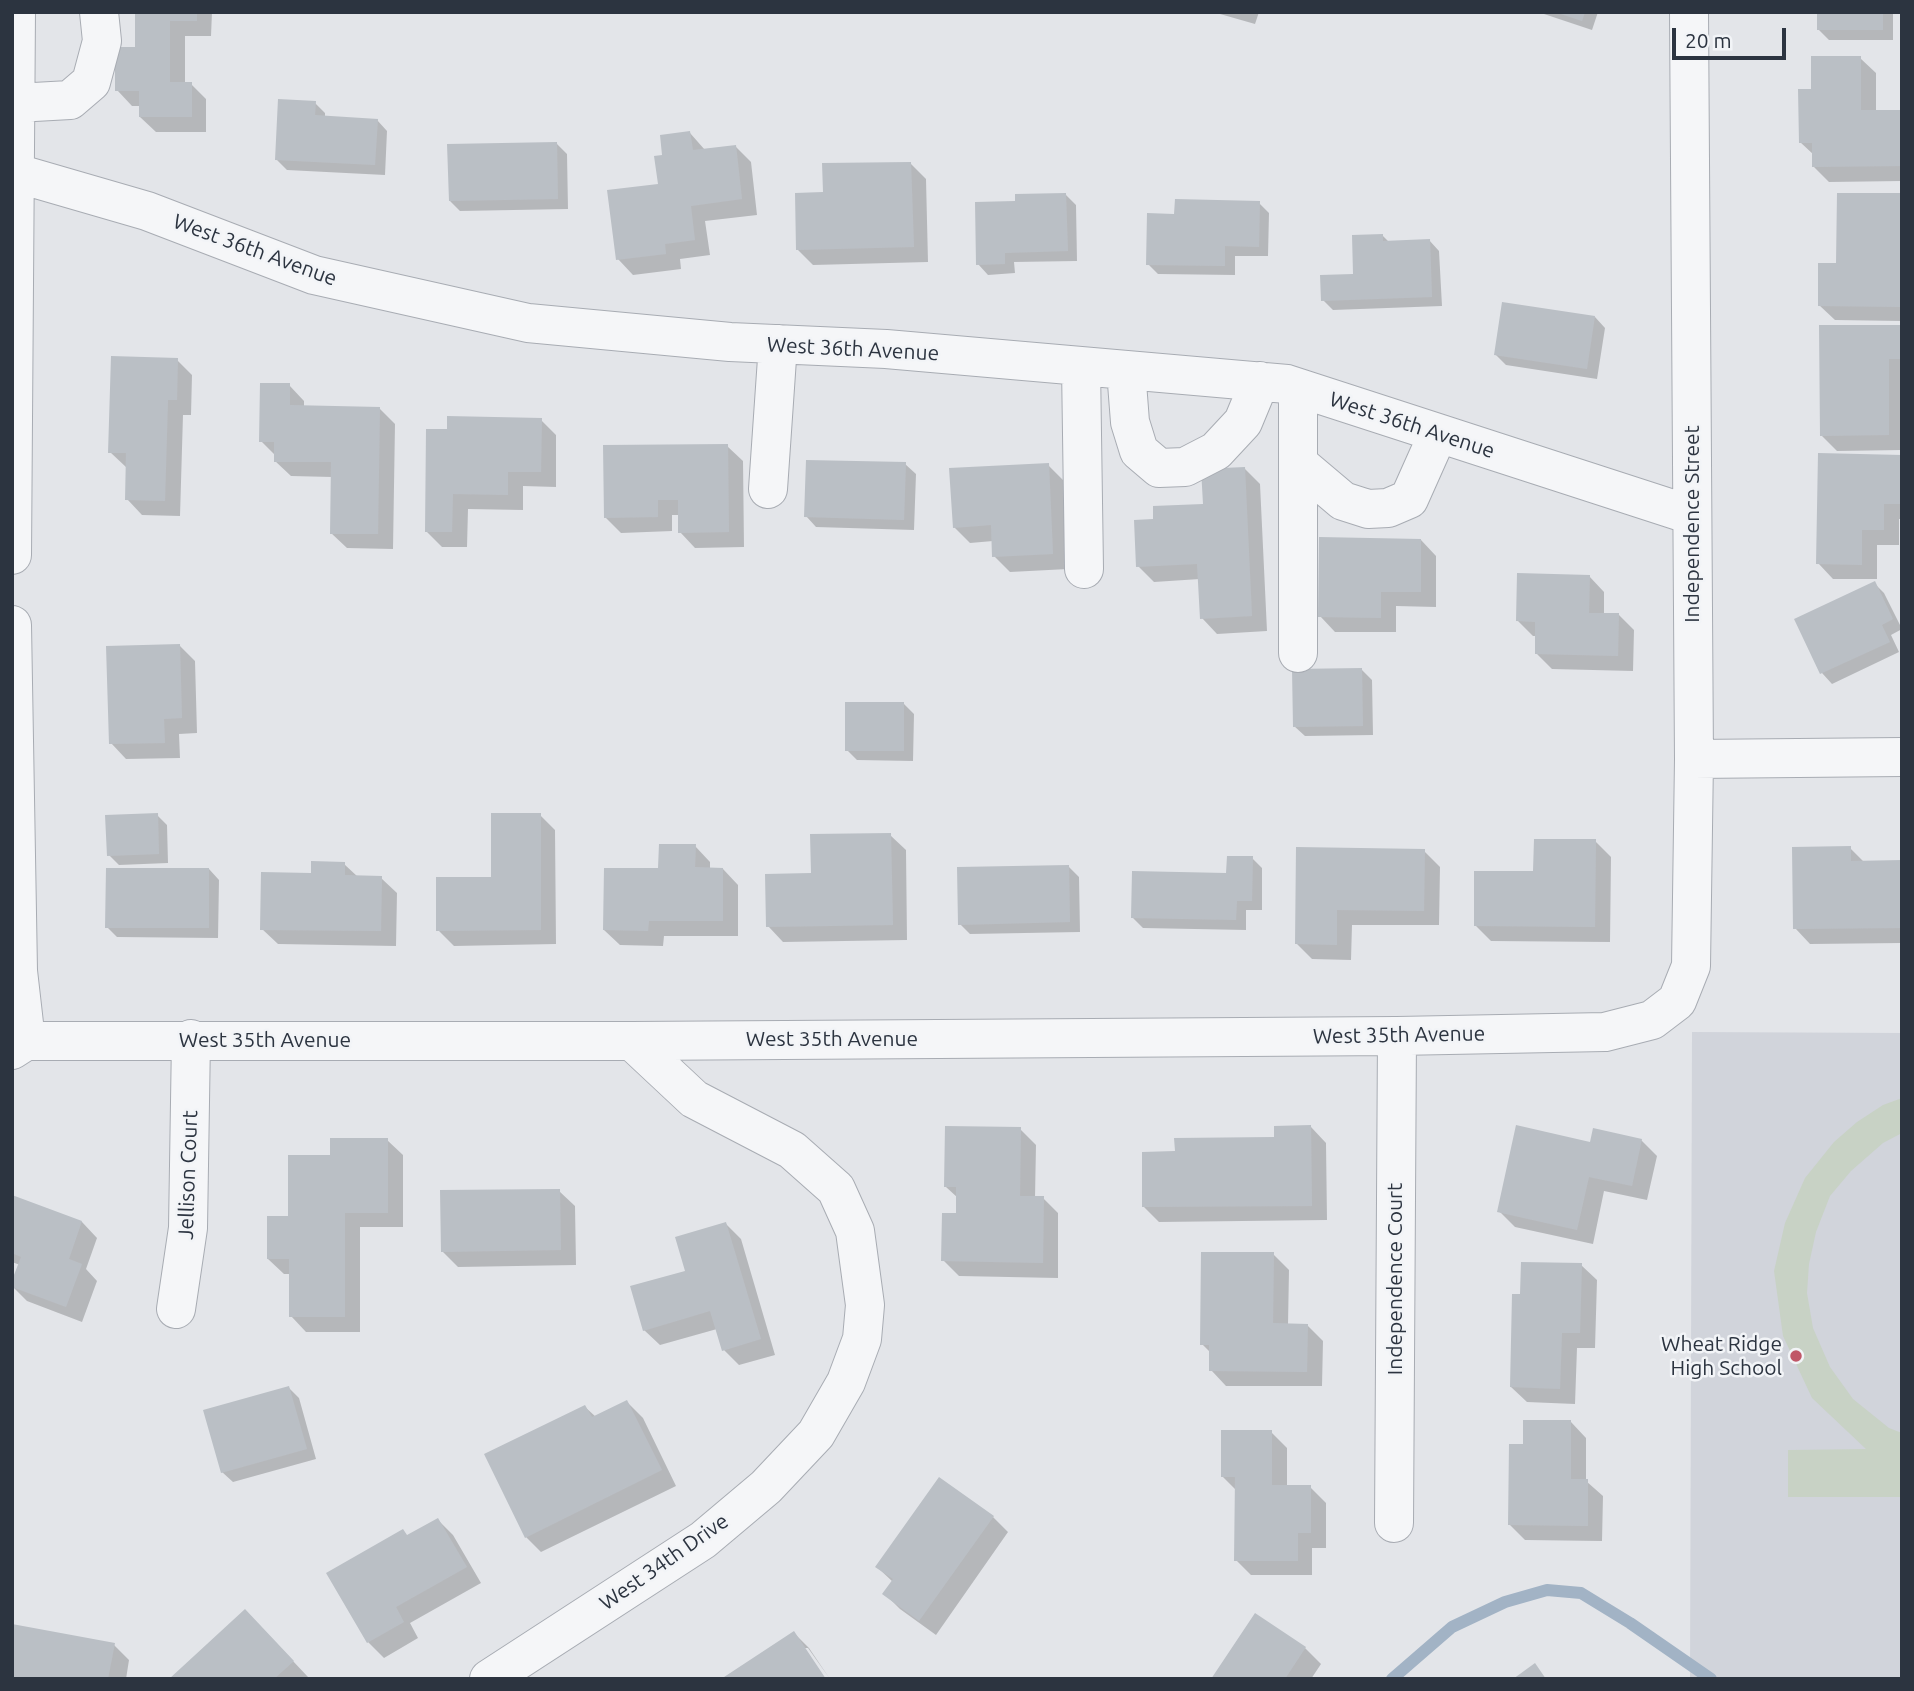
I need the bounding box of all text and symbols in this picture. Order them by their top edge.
scale bar [1676,14,1790,58]
text: 20 m [1685,28,1732,52]
street label: West 36th Avenue [170,209,340,291]
street label: West 36th Avenue [766,332,940,366]
street label: West 36th Avenue [1326,386,1498,464]
street label: Independence Street [1679,425,1705,623]
street label: West 35th Avenue [1313,1021,1485,1049]
street label: West 35th Avenue [746,1026,918,1052]
street label: West 35th Avenue [179,1027,351,1053]
street label: Jellison Court [173,1110,203,1240]
street label: Independence Court [1382,1183,1408,1375]
place label: Wheat Ridge High School [1661,1331,1782,1381]
marker: Wheat Ridge High School [1788,1348,1804,1364]
street label: West 34th Drive [595,1508,733,1616]

